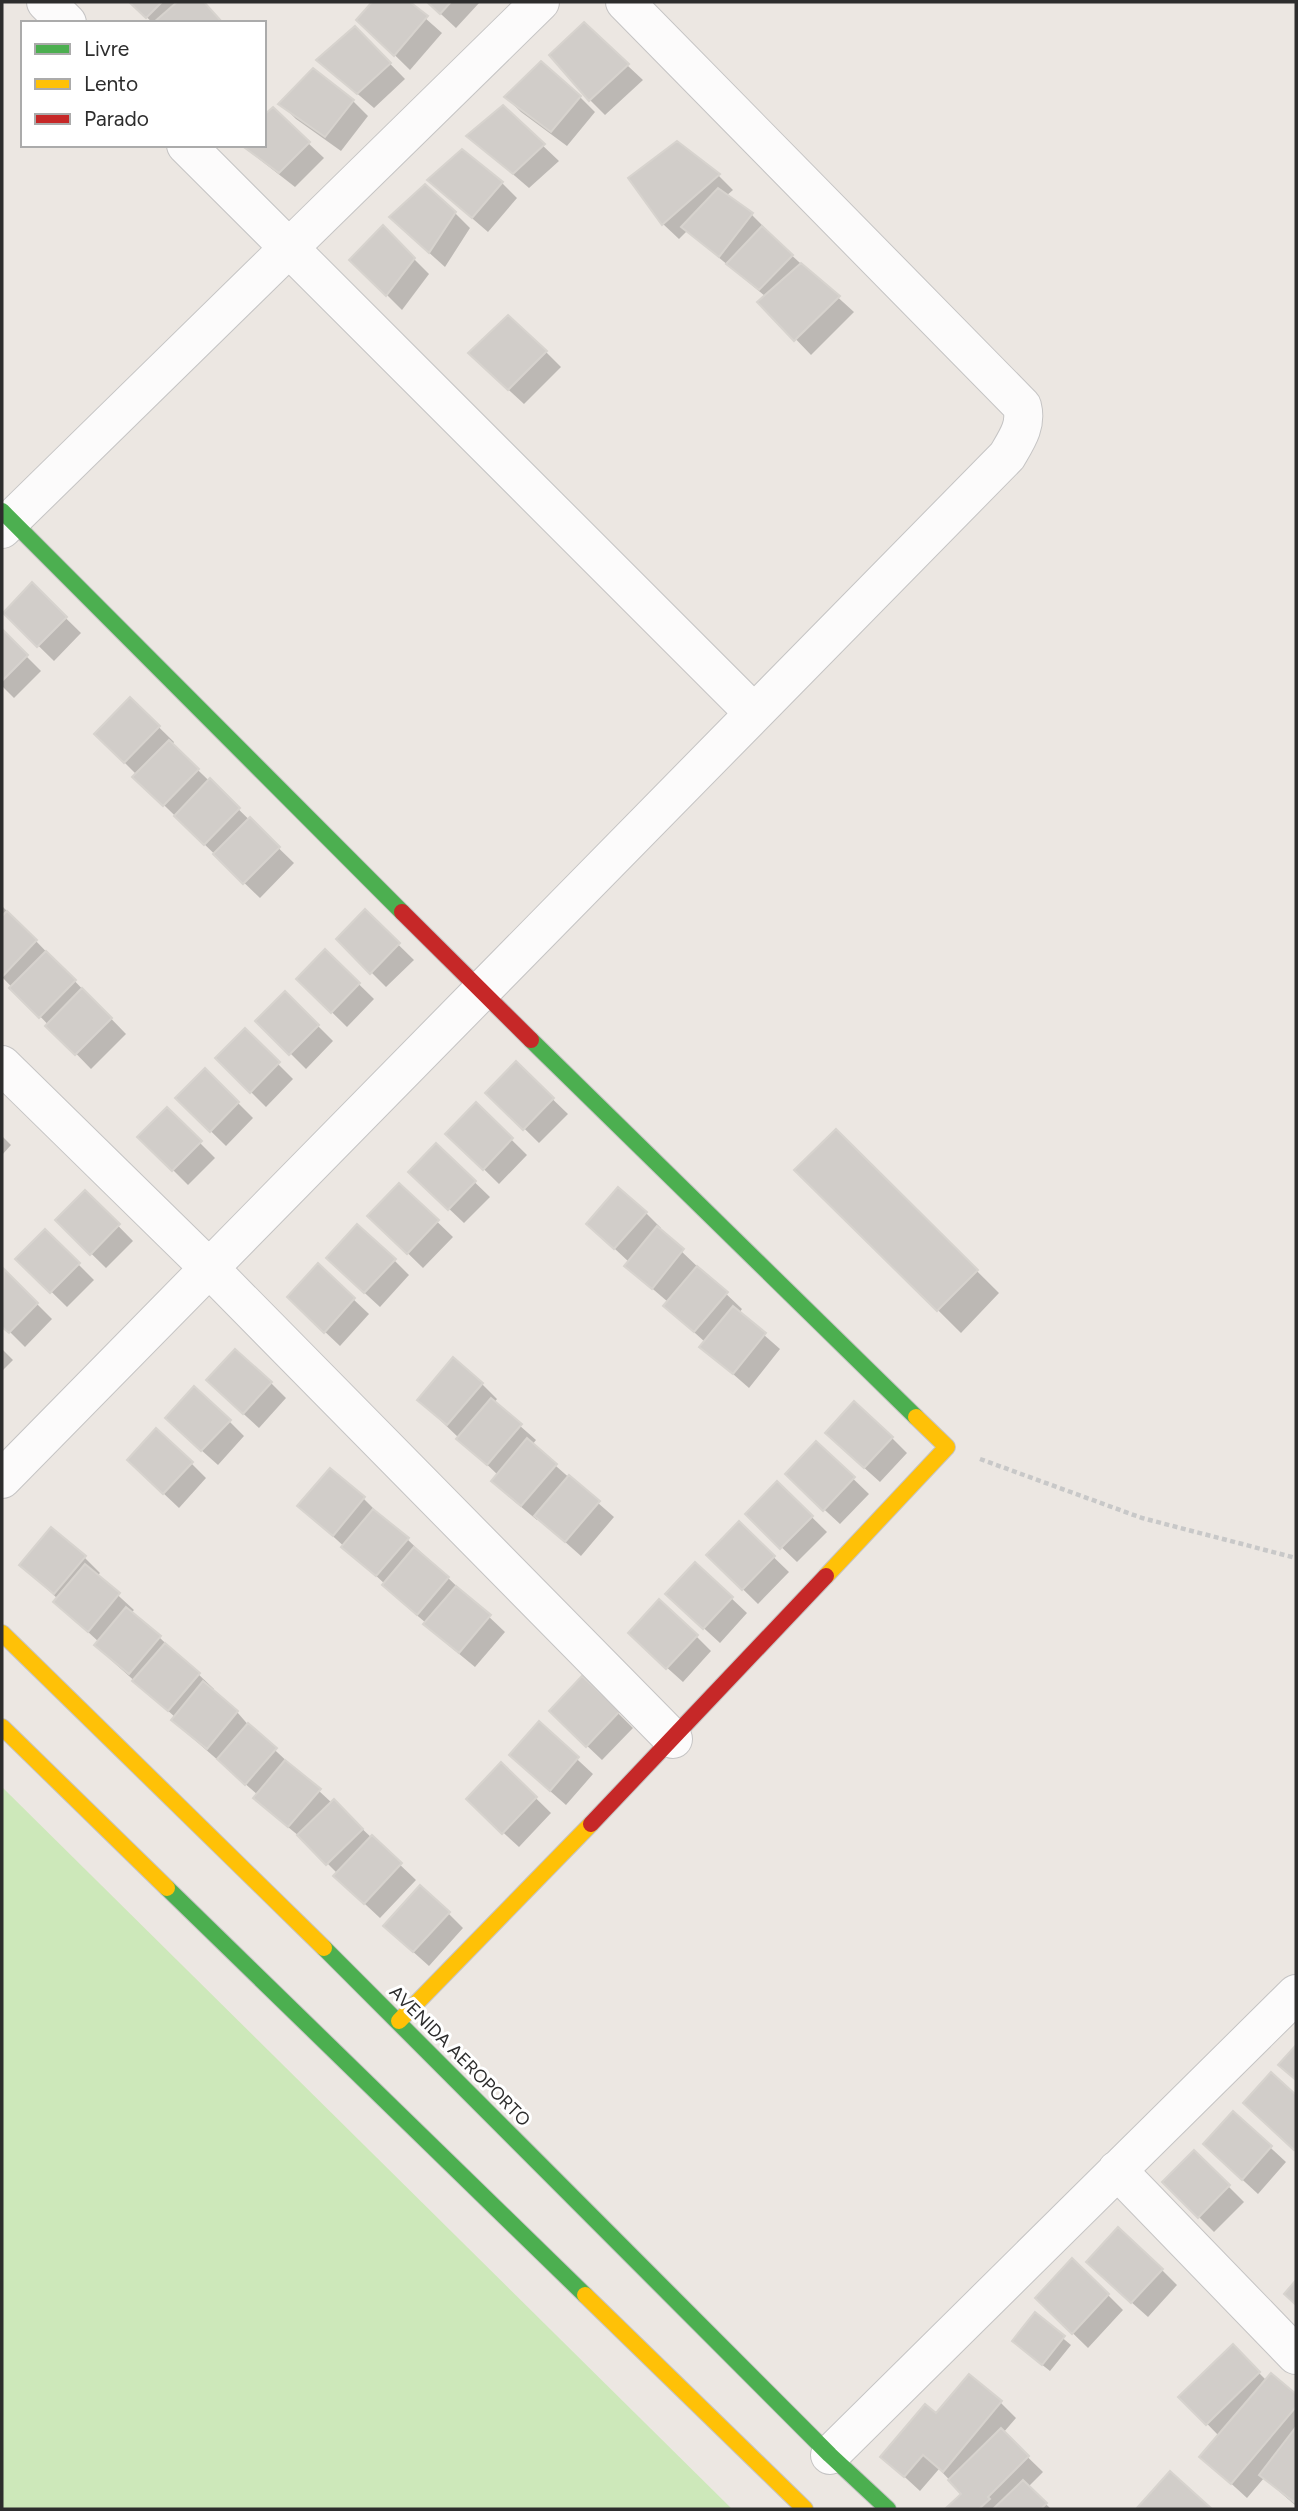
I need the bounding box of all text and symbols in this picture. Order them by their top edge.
legend [21,21,266,147]
text: Livre [84,36,129,61]
text: Lento [84,71,138,96]
text: Parado [84,106,149,131]
street label: AVENIDA AEROPORTO [385,1981,535,2131]

